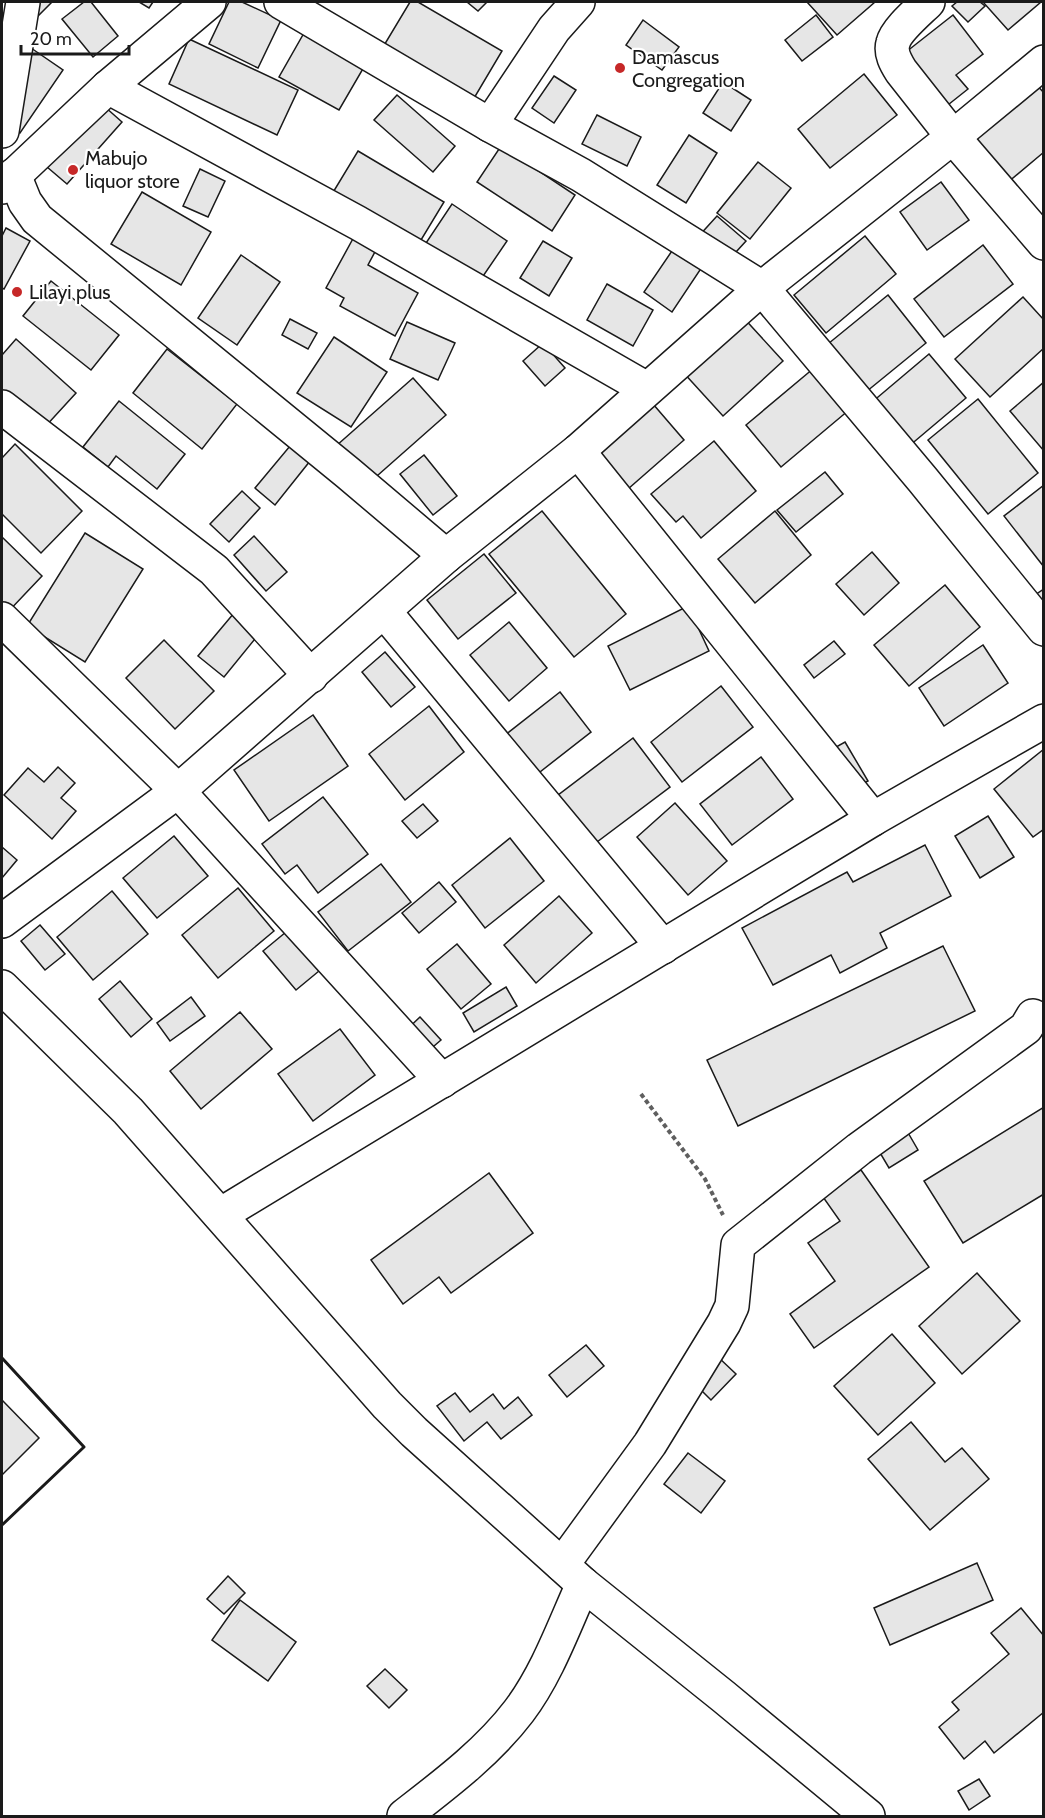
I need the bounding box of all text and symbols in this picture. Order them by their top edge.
scale bar [21,18,129,56]
text: 20 m [30,28,72,50]
place label: Damascus Congregation [632,45,745,92]
marker: Damascus Congregation [613,61,627,75]
place label: Mabujo liquor store [85,146,180,193]
marker: Mabujo liquor store [66,163,80,177]
place label: Lilayi plus [29,280,111,304]
marker: Lilayi plus [10,285,24,299]

